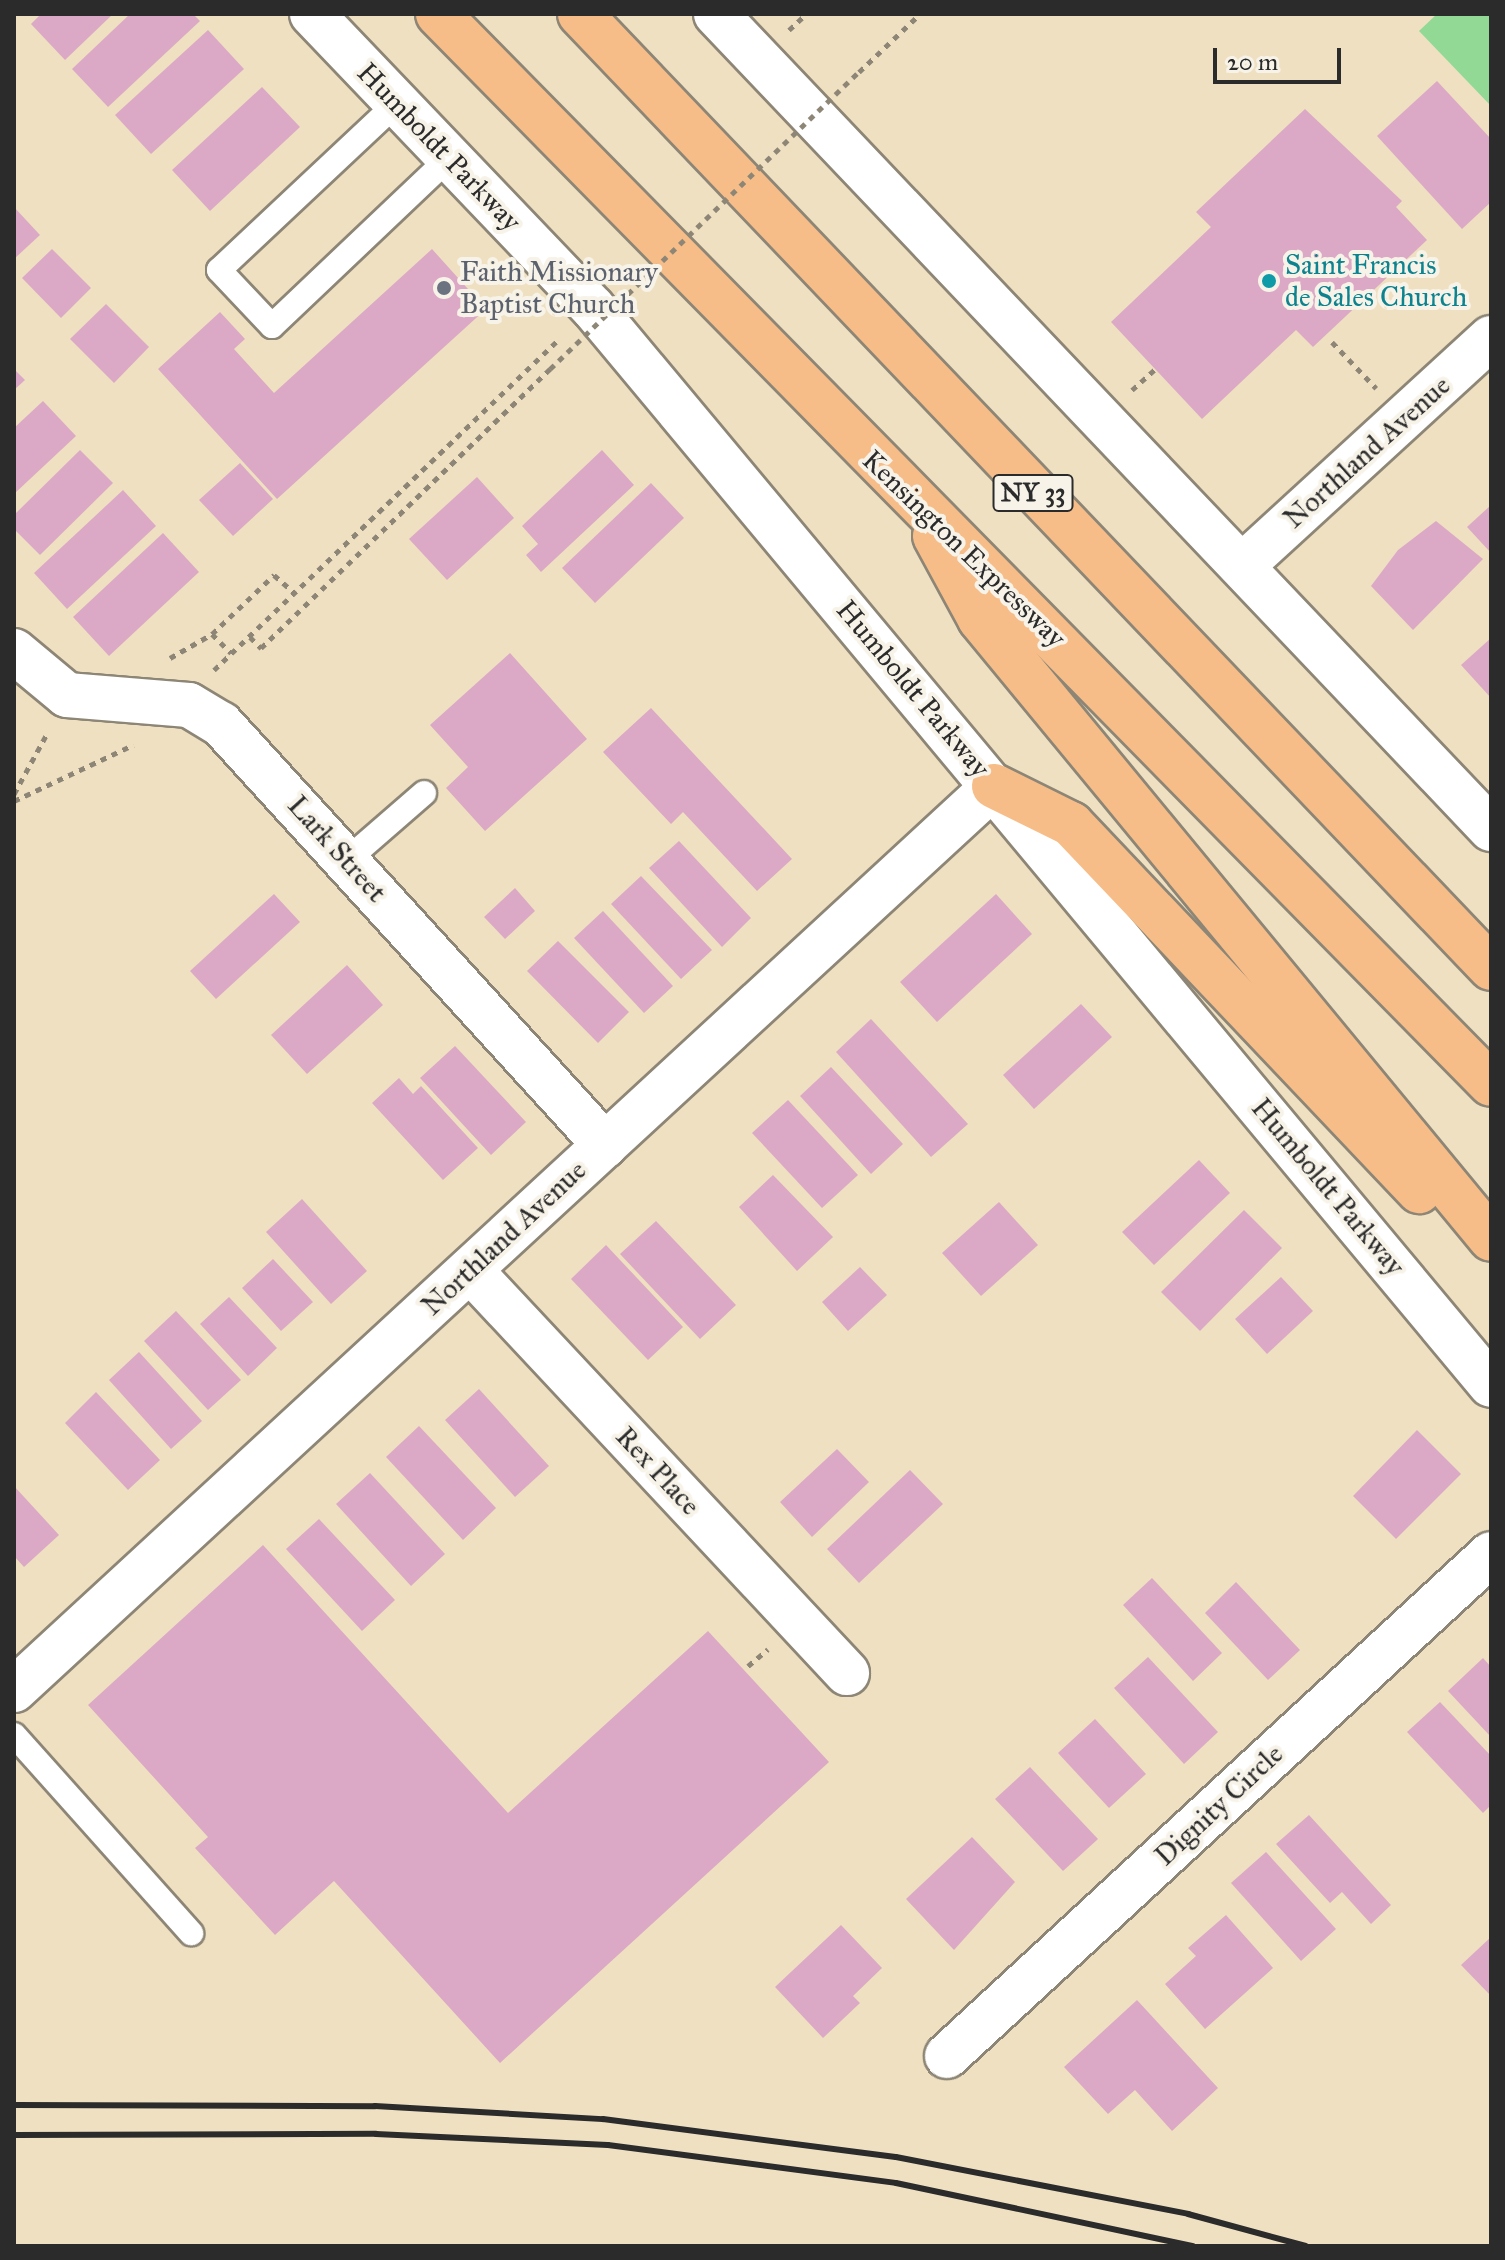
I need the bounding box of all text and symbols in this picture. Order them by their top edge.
scale bar [1217,32,1345,82]
text: 20 m [1227,47,1278,77]
street label: Humboldt Parkway [350,56,528,238]
place label: Saint Francis de Sales Church [1285,248,1467,314]
place label: Faith Missionary Baptist Church [460,255,658,321]
marker: Saint Francis de Sales Church [1260,272,1278,290]
marker: Faith Missionary Baptist Church [435,279,453,297]
street label: Northland Avenue [1277,369,1457,535]
street label: Kensington Expressway [855,443,1073,655]
road number: NY 33 [991,471,1075,515]
street label: Humboldt Parkway [829,594,997,784]
street label: Lark Street [281,789,393,909]
street label: Humboldt Parkway [1244,1092,1412,1282]
street label: Northland Avenue [415,1153,593,1323]
street label: Rex Place [609,1420,707,1522]
street label: Dignity Circle [1148,1737,1290,1873]

